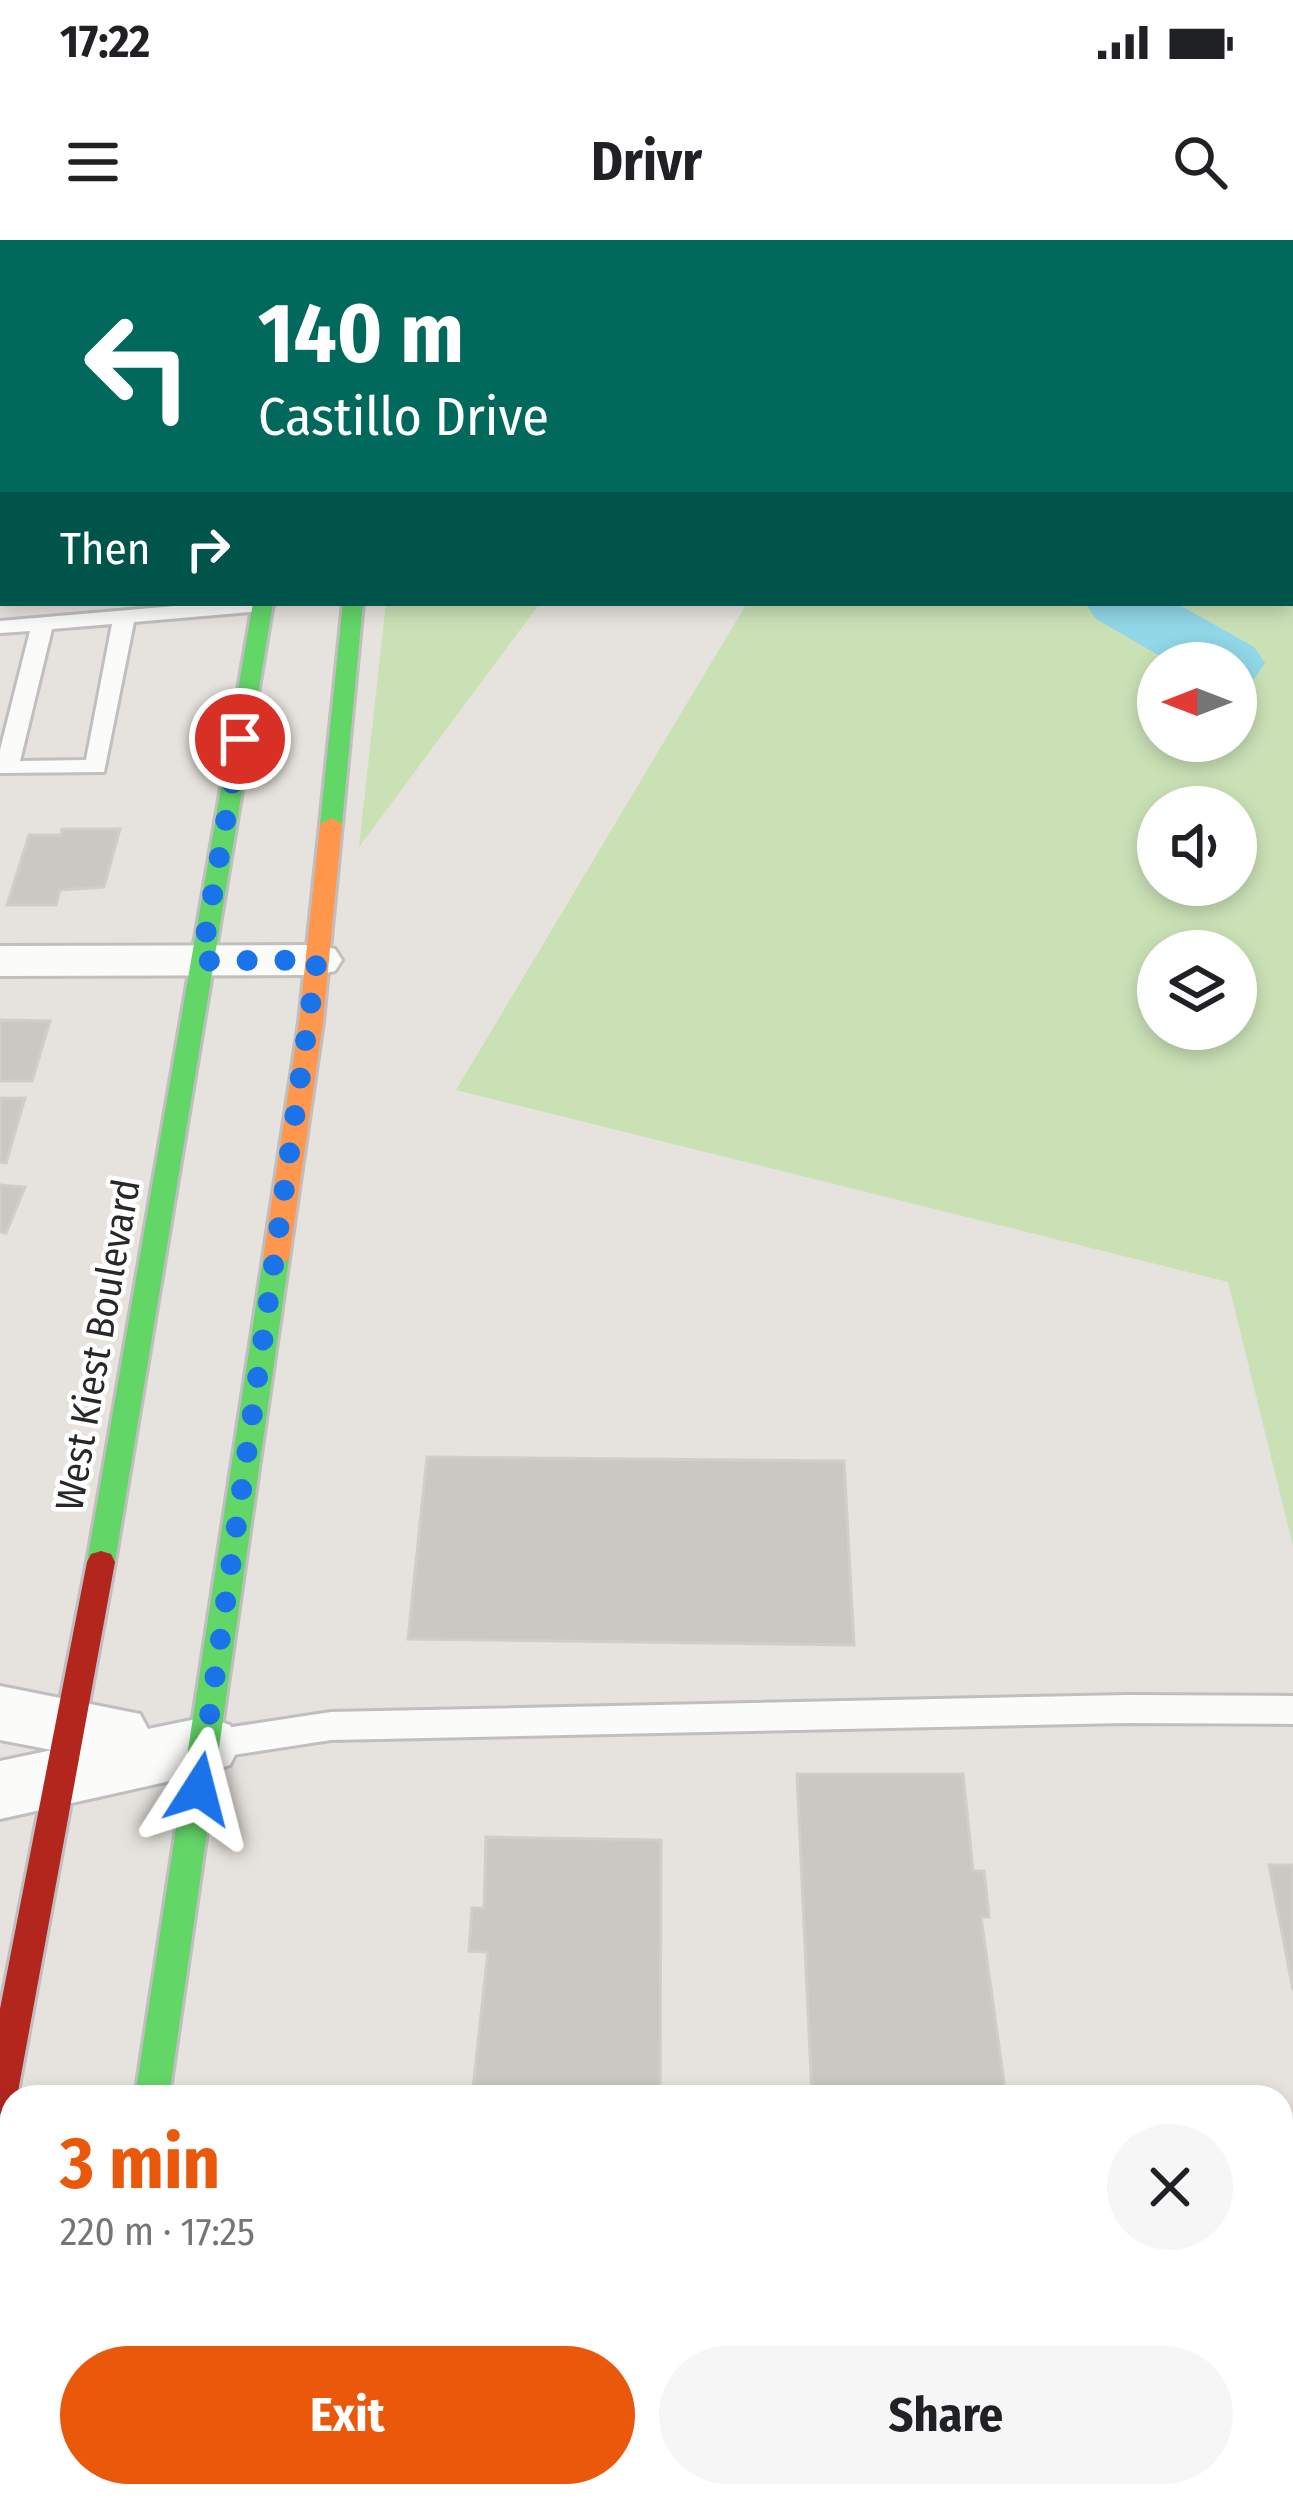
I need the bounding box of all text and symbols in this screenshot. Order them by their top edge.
text: 17:22 [60,15,150,69]
icon: menu [60,129,126,195]
icon: search [1167,129,1233,195]
text: Drivr [591,130,702,194]
text: 140 m [258,283,464,384]
icon: left [60,288,216,444]
text: Castillo Drive [258,385,549,449]
icon: right [175,516,241,582]
text: Then [60,522,151,576]
north arrow [1137,642,1257,762]
map controls [1137,642,1257,1050]
pin [189,688,291,790]
icon: arrive [207,706,273,772]
button: sound [1137,786,1257,906]
button: layers [1137,930,1257,1050]
street label: West Kiest Boulevard [46,1176,150,1514]
position arrow [136,1726,262,1852]
text: 3 min [60,2121,220,2207]
button: close [1107,2124,1233,2250]
text: 220 m · 17:25 [60,2209,255,2255]
button: Exit [60,2346,635,2484]
button: Share [659,2346,1233,2484]

